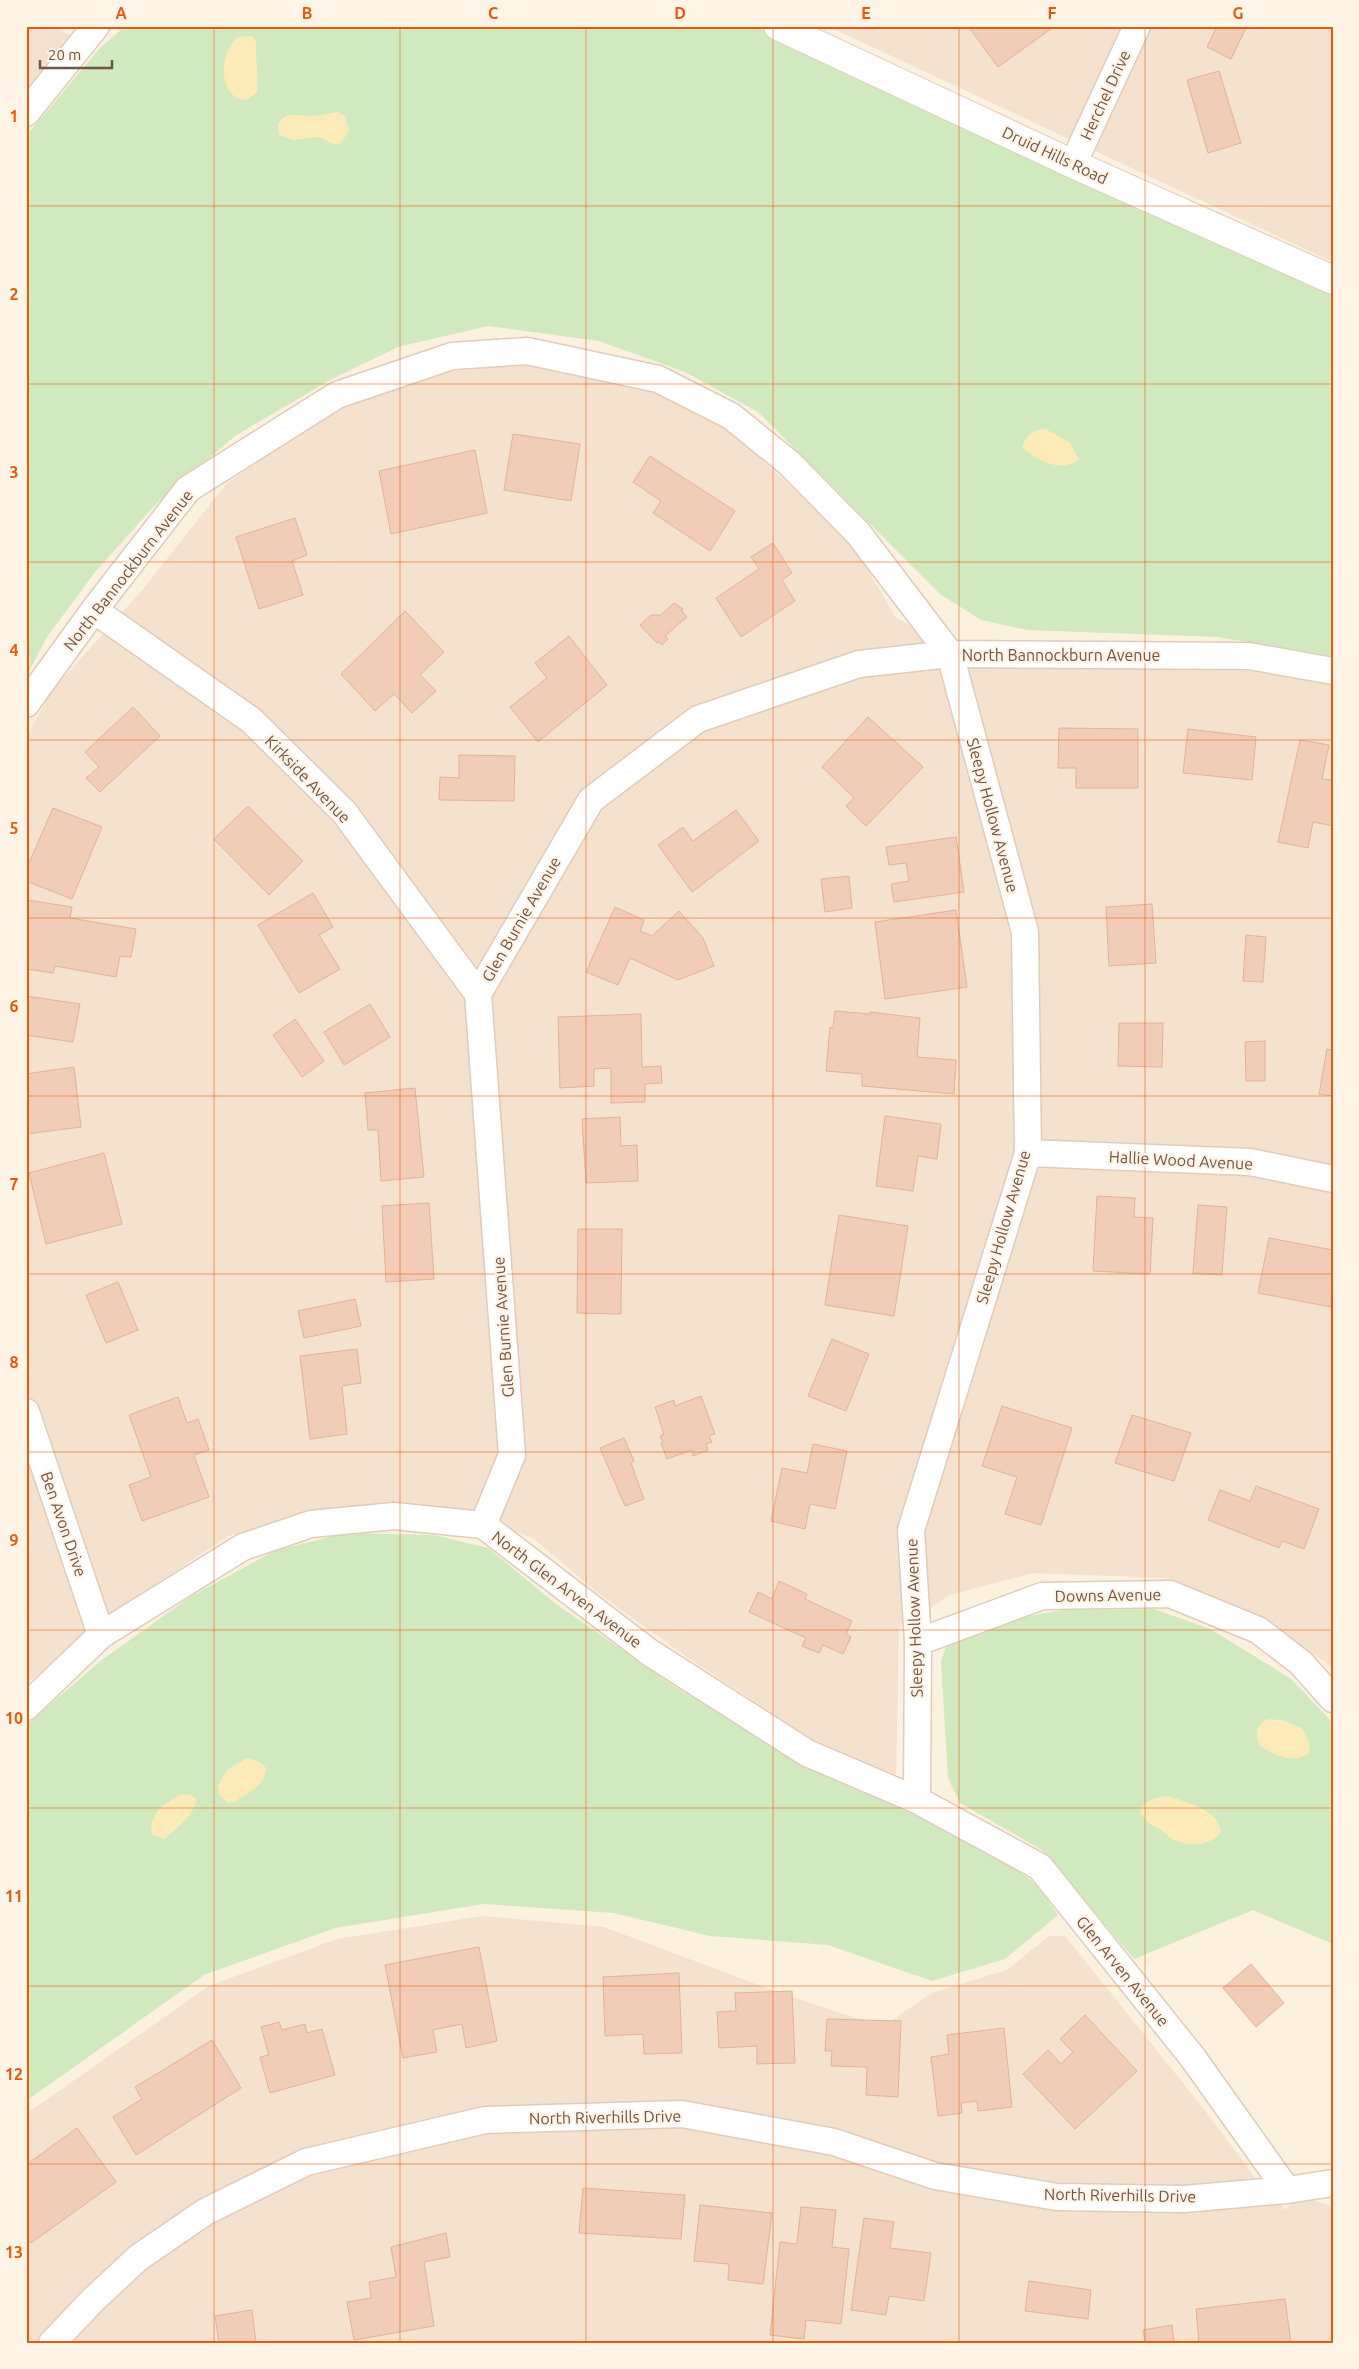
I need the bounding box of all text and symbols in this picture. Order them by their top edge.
text: A [115,4,127,22]
text: B [302,4,312,22]
text: C [488,4,498,22]
text: D [674,4,686,22]
text: E [861,4,871,22]
text: F [1048,4,1057,22]
text: G [1232,4,1244,22]
scale bar [40,38,112,70]
text: 20 m [48,46,81,63]
street label: Herchel Drive [1076,47,1134,143]
text: 1 [9,107,19,125]
street label: Druid Hills Road [999,123,1111,187]
text: 2 [9,285,19,303]
text: 3 [9,463,19,481]
street label: North Bannockburn Avenue [60,486,196,654]
text: 4 [9,641,19,659]
street label: North Bannockburn Avenue [962,646,1160,664]
street label: Kirkside Avenue [262,731,354,827]
street label: Sleepy Hollow Avenue [964,736,1022,894]
text: 5 [9,819,19,837]
street label: Glen Burnie Avenue [478,853,564,985]
text: 6 [9,997,19,1015]
street label: Hallie Wood Avenue [1108,1147,1254,1173]
street label: Sleepy Hollow Avenue [972,1148,1034,1306]
text: 7 [9,1175,19,1193]
street label: Glen Burnie Avenue [489,1256,517,1398]
text: 8 [9,1353,19,1371]
street label: Ben Avon Drive [38,1469,90,1579]
street label: North Glen Arven Avenue [489,1527,645,1651]
text: 9 [9,1531,19,1549]
street label: Sleepy Hollow Avenue [902,1538,926,1698]
street label: Downs Avenue [1054,1585,1162,1605]
text: 10 [5,1709,23,1727]
text: 11 [5,1887,23,1905]
street label: Glen Arven Avenue [1073,1912,1173,2030]
text: 12 [5,2065,23,2083]
street label: North Riverhills Drive [529,2107,681,2127]
street label: North Riverhills Drive [1044,2185,1196,2205]
text: 13 [5,2243,23,2261]

